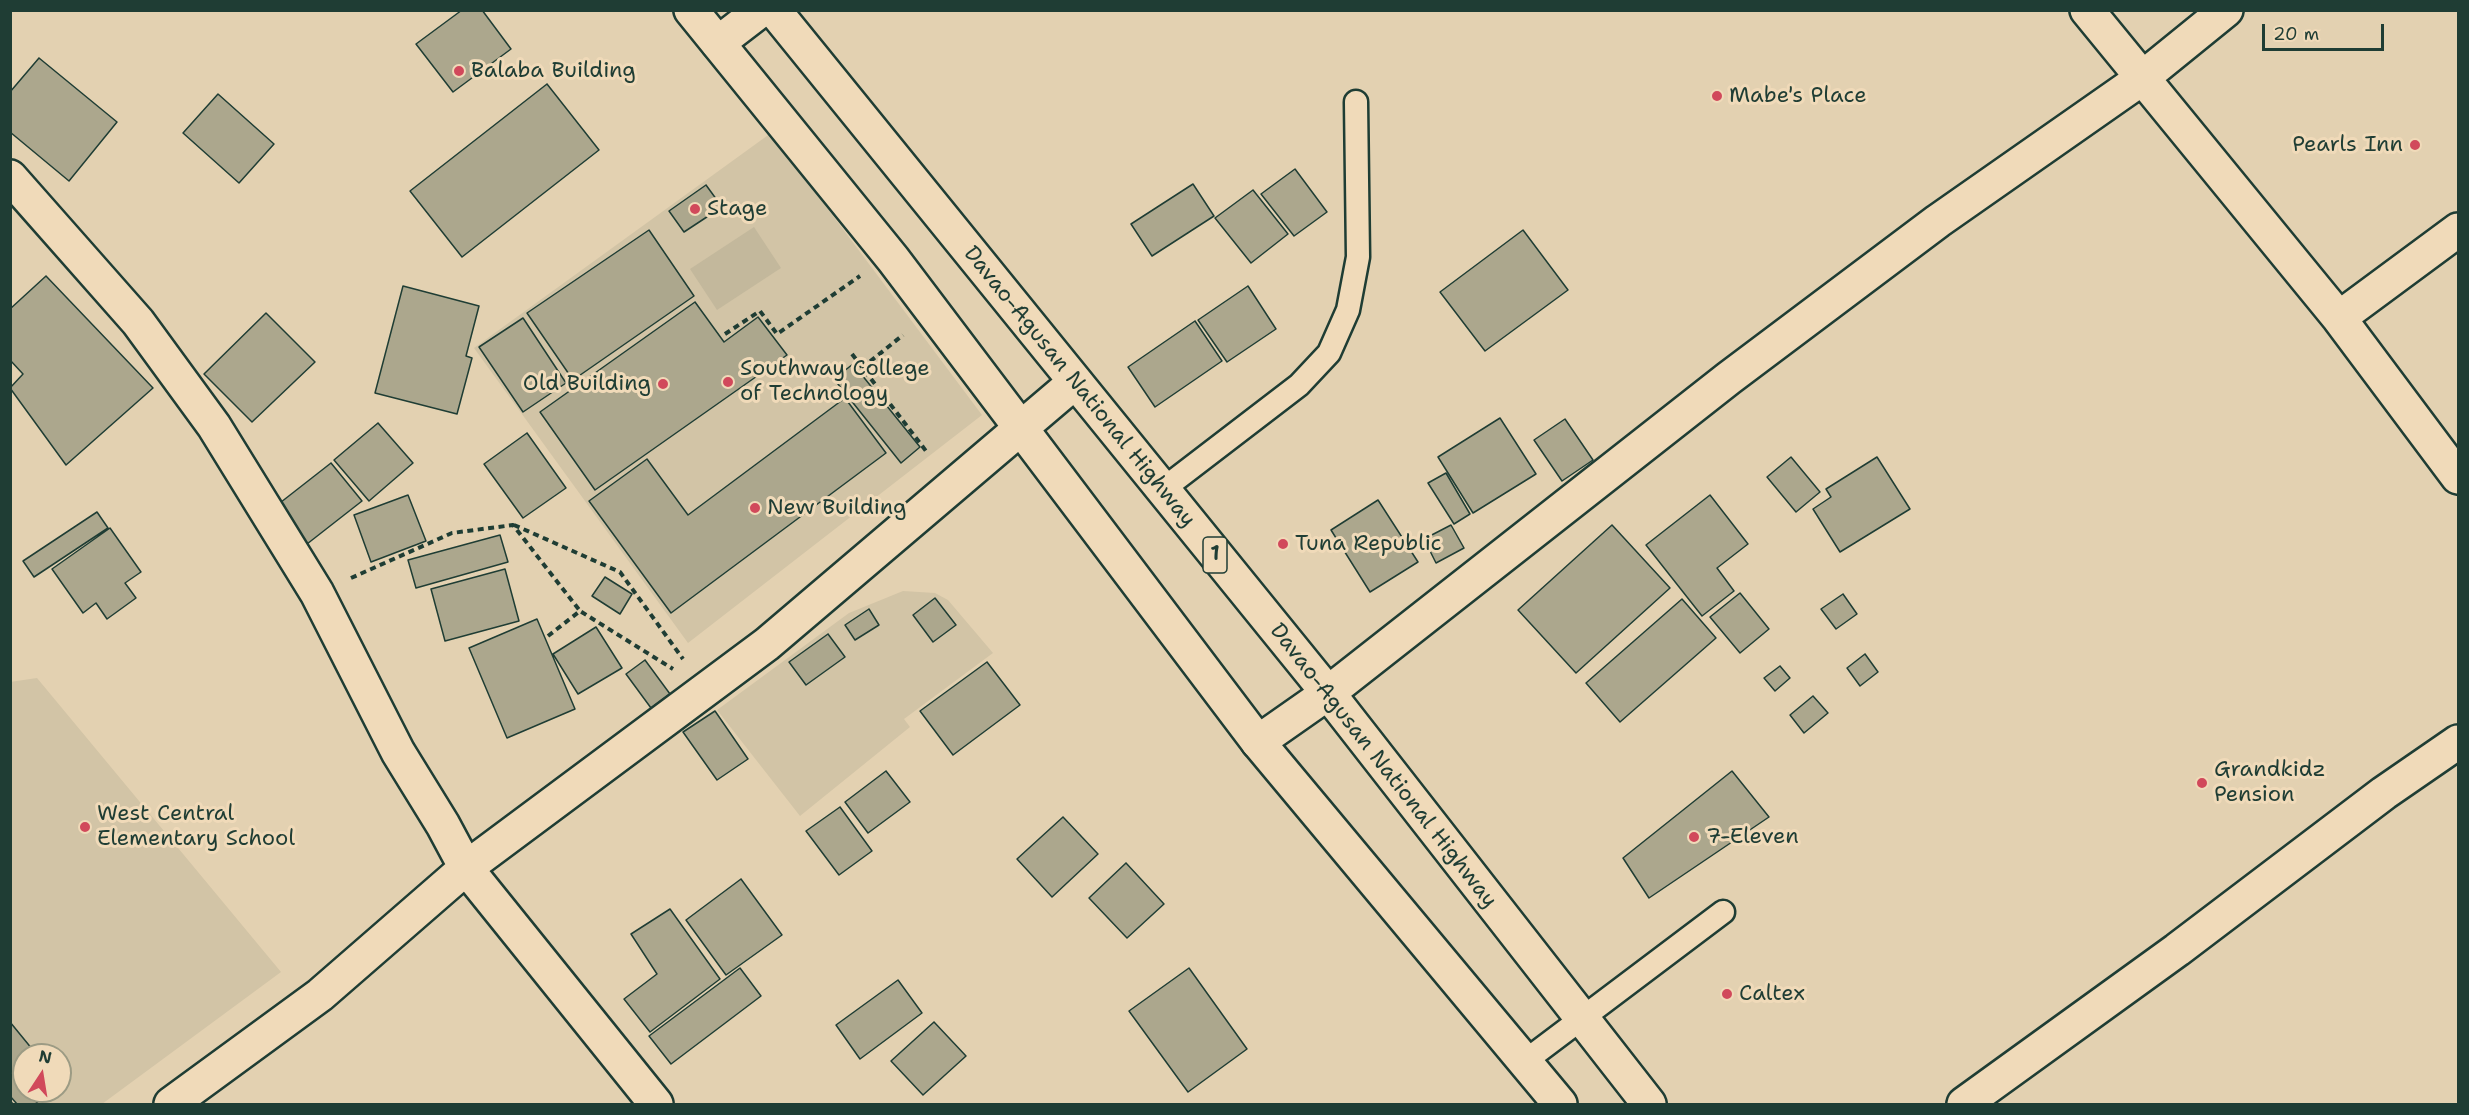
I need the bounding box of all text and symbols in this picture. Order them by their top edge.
scale bar [2265,12,2386,50]
text: 20 m [2273,22,2319,46]
place label: Balaba Building [471,58,636,84]
marker: Balaba Building [452,64,466,78]
place label: Mabe's Place [1729,83,1867,109]
marker: Mabe's Place [1710,89,1724,103]
place label: Pearls Inn [2292,132,2403,158]
marker: Pearls Inn [2408,138,2422,152]
place label: Stage [707,196,767,222]
marker: Stage [688,202,702,216]
street label: Davao-Agusan National Highway [957,241,1201,533]
place label: Southway College of Technology [740,356,930,408]
place label: Old Building [523,371,651,397]
marker: Southway College of Technology [721,375,735,389]
marker: Old Building [656,377,670,391]
place label: New Building [767,495,907,521]
marker: New Building [748,501,762,515]
place label: Tuna Republic [1295,531,1442,557]
road number: 1 [1203,537,1227,573]
marker: Tuna Republic [1276,537,1290,551]
street label: Davao-Agusan National Highway [1264,618,1502,914]
place label: Grandkidz Pension [2214,757,2326,808]
marker: Grandkidz Pension [2195,776,2209,790]
place label: West Central Elementary School [97,801,295,852]
marker: West Central Elementary School [78,820,92,834]
place label: 7-Eleven [1706,824,1799,850]
marker: 7-Eleven [1687,830,1701,844]
place label: Caltex [1739,981,1805,1007]
marker: Caltex [1720,987,1734,1001]
north arrow [12,1043,72,1103]
text: N [37,1045,54,1068]

